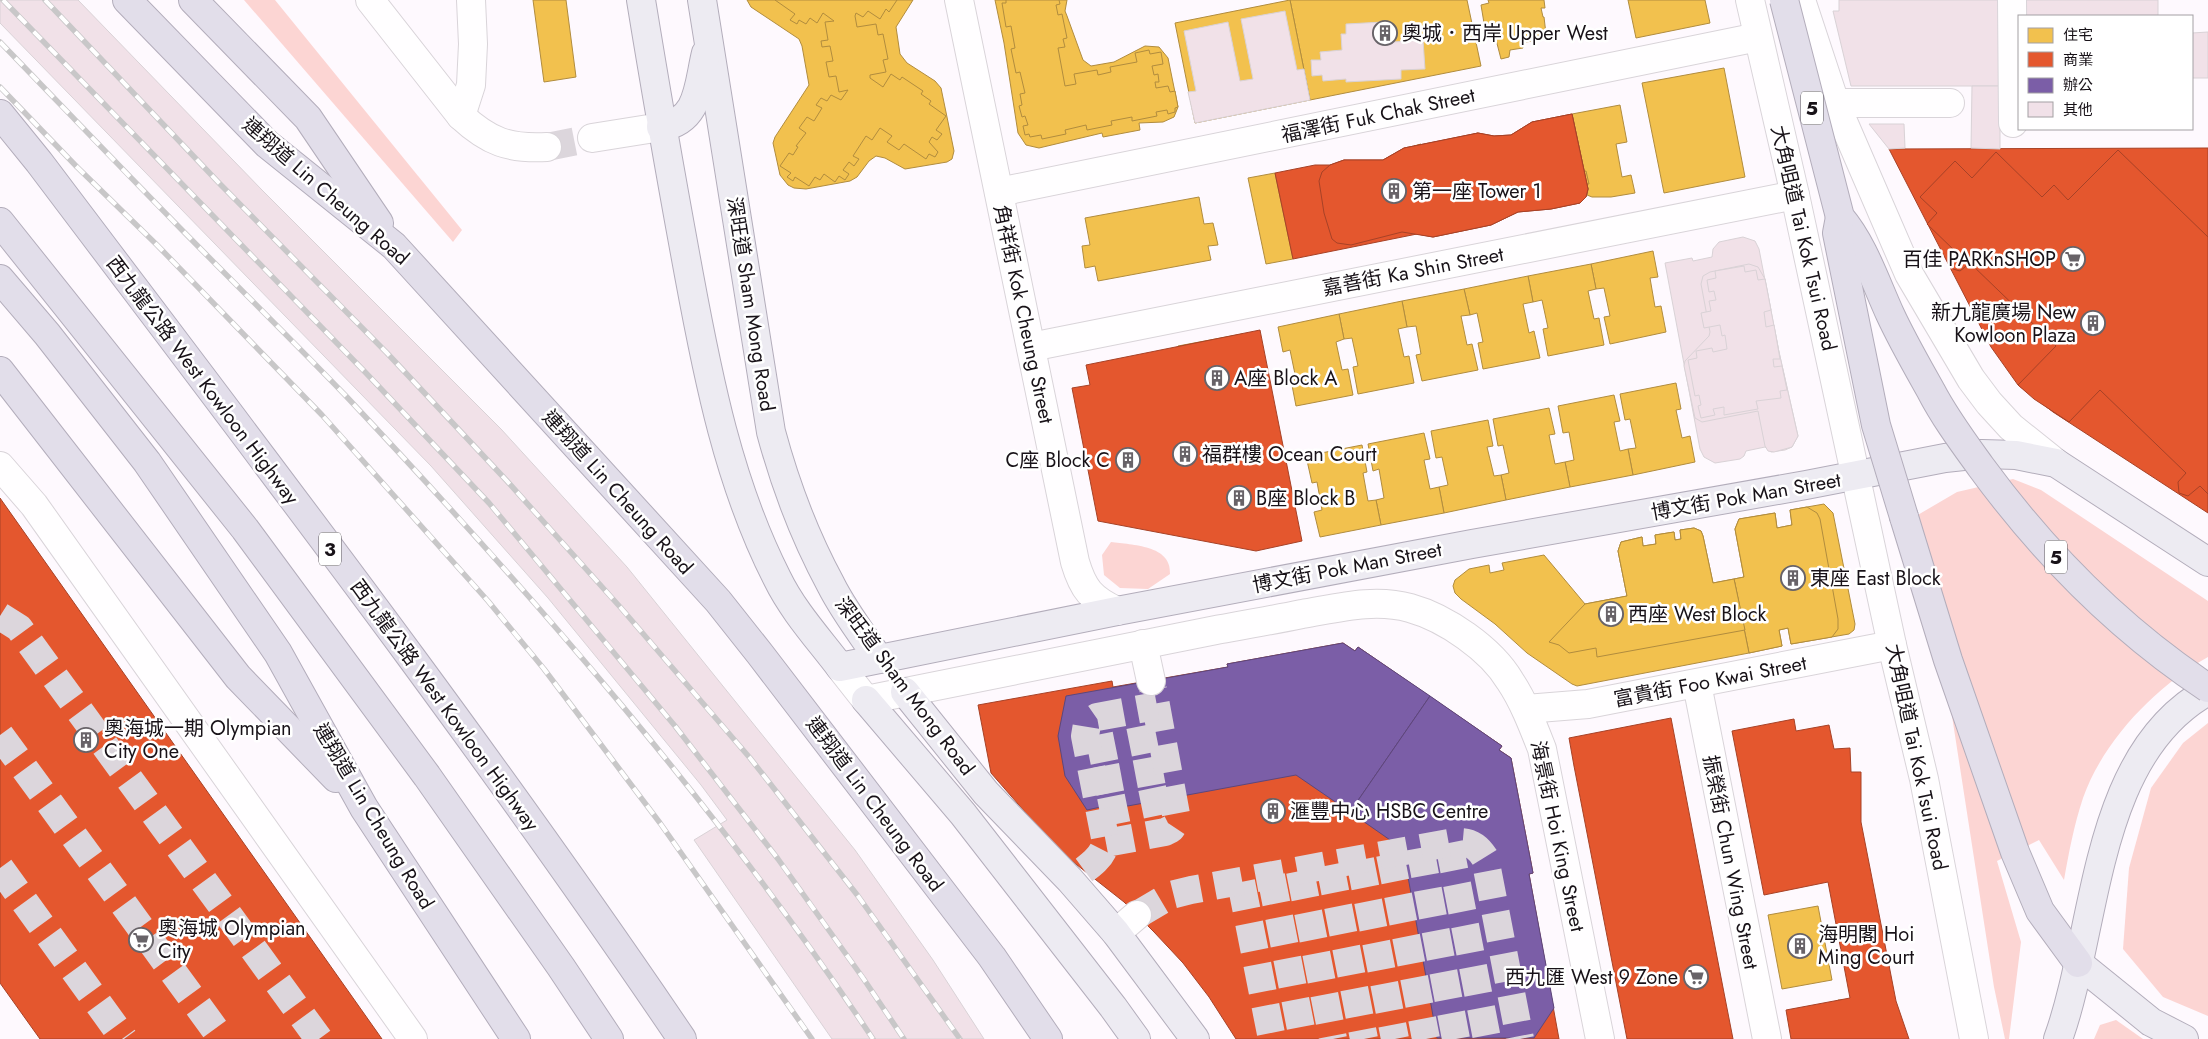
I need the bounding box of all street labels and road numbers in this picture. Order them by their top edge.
street label: 福澤街 Fuk Chak Street [1279,81,1478,150]
road number: 5 [1801,92,1823,125]
street label: 連翔道 Lin Cheung Road [236,111,415,272]
street label: 大角咀道 Tai Kok Tsui Road [1763,122,1844,354]
street label: 深旺道 Sham Mong Road [719,195,782,413]
street label: 角祥街 Kok Cheung Street [986,202,1061,426]
street label: 嘉善街 Ka Shin Street [1320,240,1506,303]
street label: 西九龍公路 West Kowloon Highway [99,250,306,511]
street label: 連翔道 Lin Cheung Road [536,404,700,581]
street label: 博文街 Pok Man Street [1649,465,1843,527]
road number: 3 [319,532,341,566]
street label: 博文街 Pok Man Street [1250,535,1444,600]
road number: 5 [2045,540,2067,574]
street label: 西九龍公路 West Kowloon Highway [343,574,546,837]
street label: 深旺道 Sham Mong Road [828,591,981,782]
street label: 大角咀道 Tai Kok Tsui Road [1878,641,1955,873]
street label: 富貴街 Foo Kwai Street [1611,649,1809,714]
street label: 連翔道 Lin Cheung Road [799,711,950,898]
street label: 連翔道 Lin Cheung Road [306,718,441,915]
street label: 海景街 Hoi King Street [1523,738,1592,934]
street label: 振榮街 Chun Wing Street [1695,752,1766,972]

